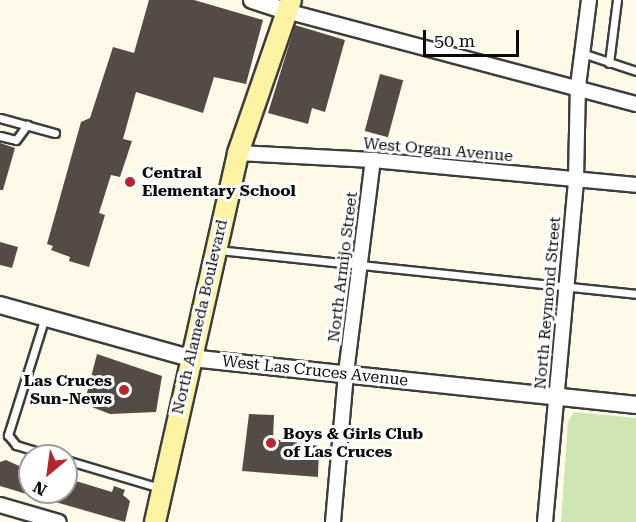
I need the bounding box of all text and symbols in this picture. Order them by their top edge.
scale bar [426,18,522,56]
text: 50 m [434,30,475,51]
street label: West Organ Avenue [362,134,514,166]
place label: Central Elementary School [142,163,296,201]
marker: Central Elementary School [123,175,137,189]
street label: North Armijo Street [324,191,362,343]
street label: North Reymond Street [531,216,565,390]
street label: North Alameda Boulevard [168,218,232,416]
street label: West Las Cruces Avenue [221,352,409,390]
place label: Las Cruces Sun-News [24,371,112,409]
marker: Las Cruces Sun-News [117,383,131,397]
place label: Boys & Girls Club of Las Cruces [283,424,423,462]
marker: Boys & Girls Club of Las Cruces [264,436,278,450]
north arrow [18,444,78,504]
text: N [30,477,50,500]

